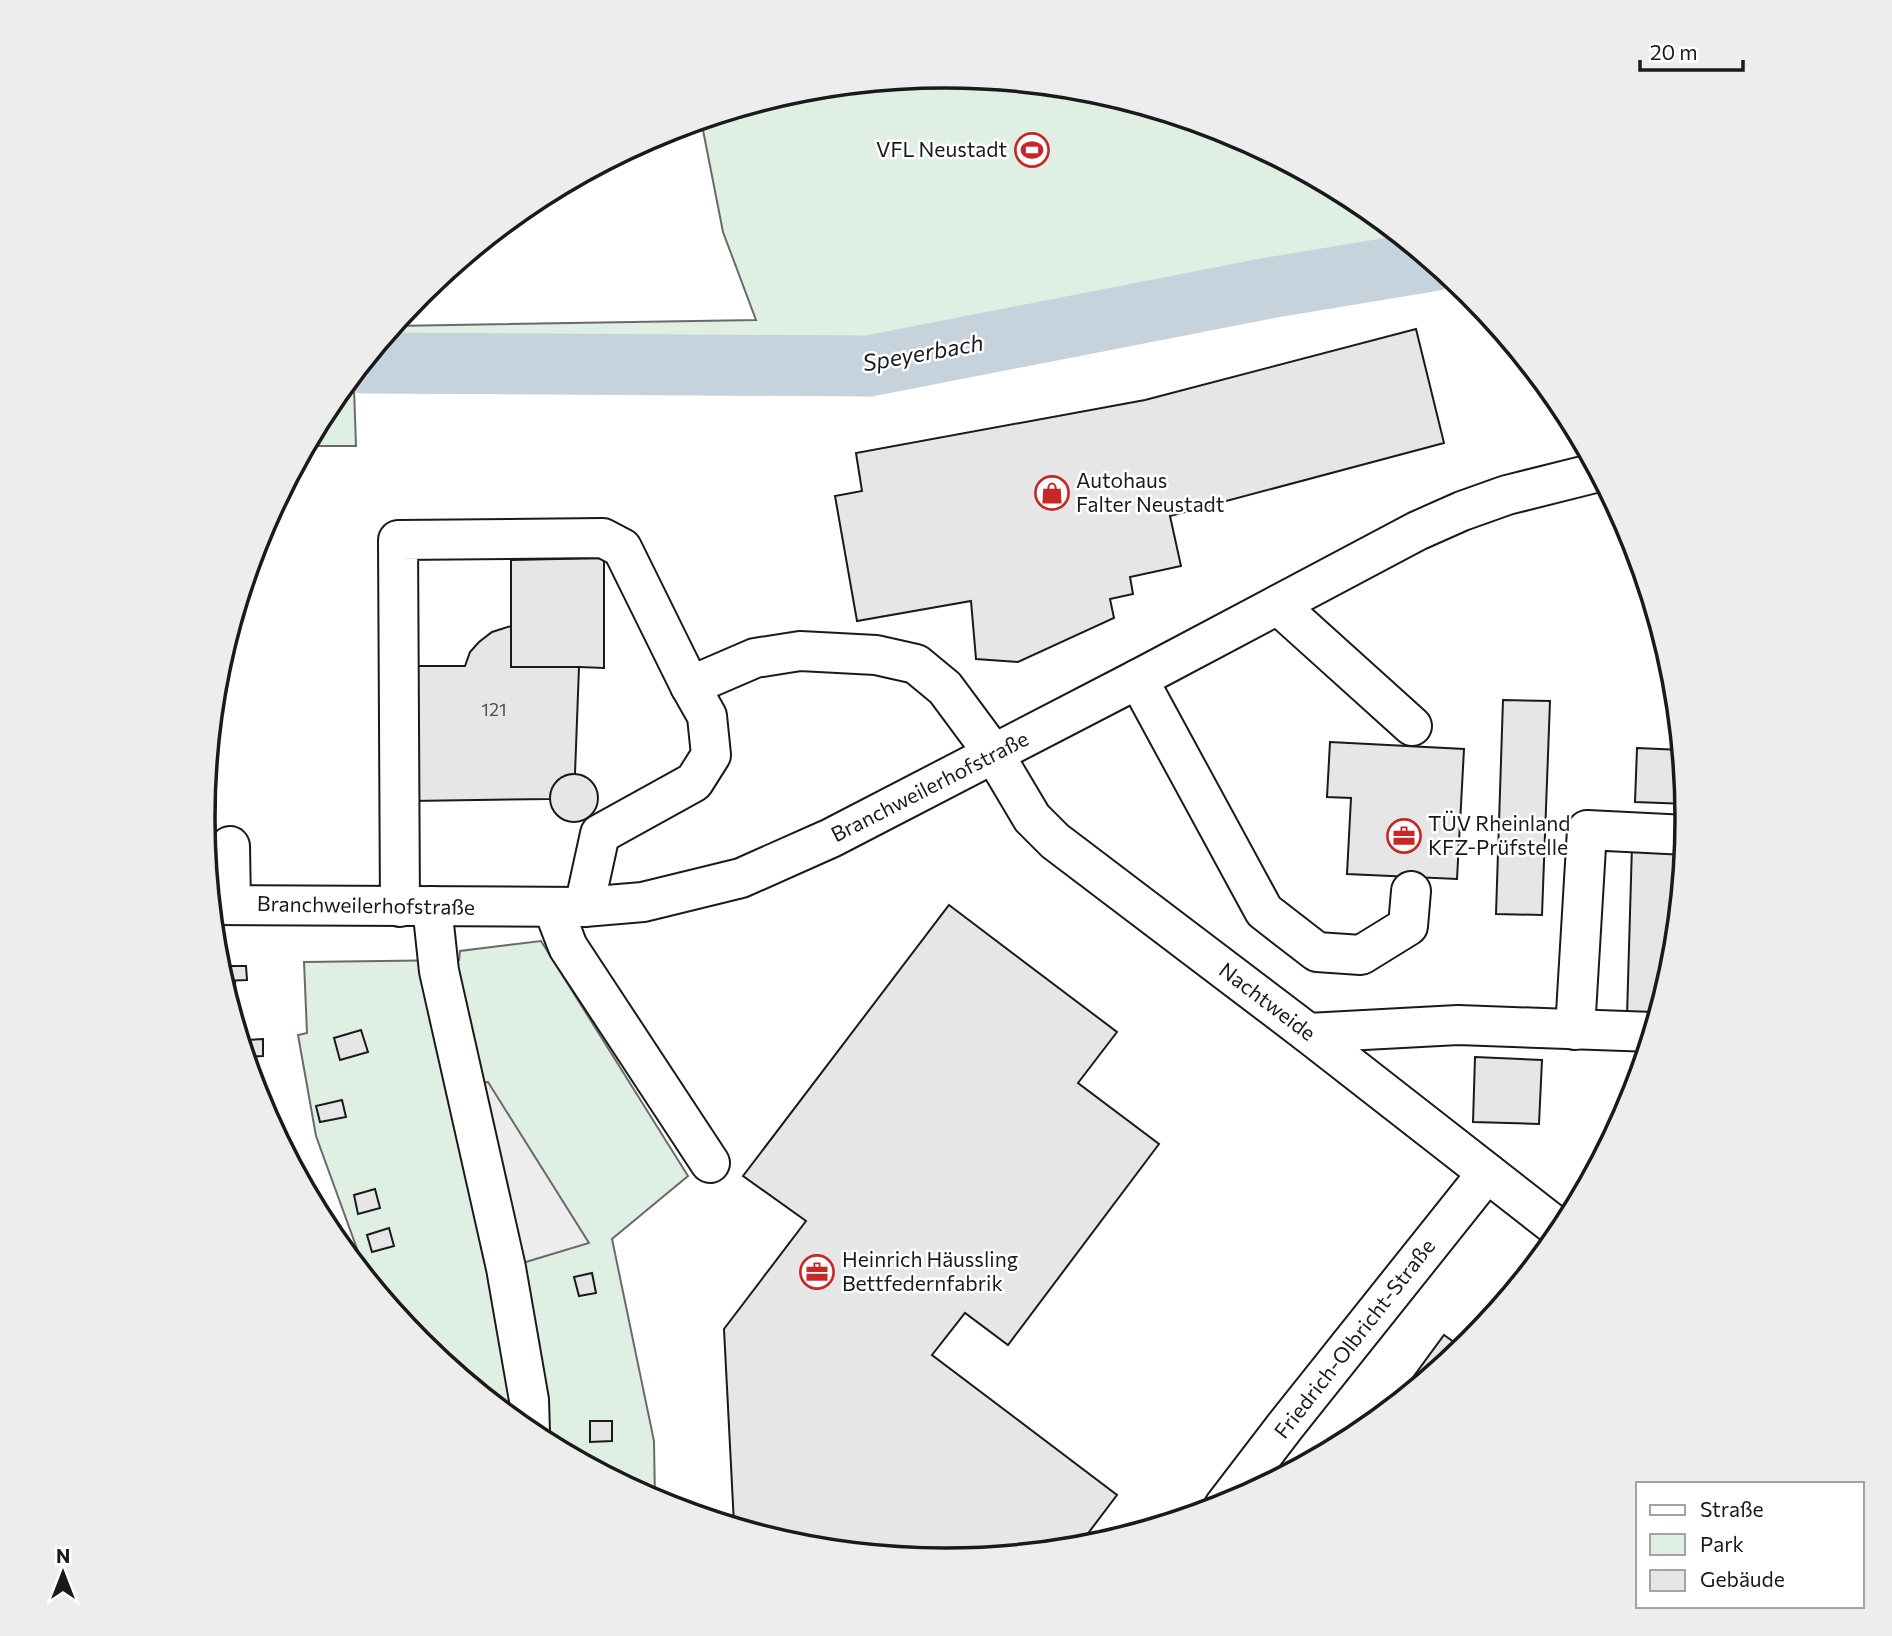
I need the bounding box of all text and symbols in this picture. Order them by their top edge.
scale bar [1640,28,1743,72]
text: 20 m [1650,39,1698,64]
sports icon: VFL Neustadt [1013,131,1051,169]
place label: VFL Neustadt [876,136,1007,161]
water label: Speyerbach [860,328,985,376]
place label: Autohaus Falter Neustadt [1076,467,1224,516]
shop icon: Autohaus Falter Neustadt [1033,474,1071,512]
house number: 121 [481,698,507,720]
street label: Branchweilerhofstraße [826,725,1032,846]
place label: TÜV Rheinland KFZ-Prüfstelle [1428,810,1570,859]
office icon: TÜV Rheinland KFZ-Prüfstelle [1385,817,1423,855]
street label: Branchweilerhofstraße [257,890,475,919]
street label: Nachtweide [1215,957,1321,1045]
street label: Friedrich-Olbricht-Straße [1268,1233,1439,1443]
place label: Heinrich Häussling Bettfedernfabrik [842,1246,1018,1295]
office icon: Heinrich Häussling Bettfedernfabrik [798,1253,836,1291]
legend [1636,1482,1864,1608]
text: Straße [1700,1496,1764,1521]
text: Park [1700,1531,1744,1556]
north arrow [28,1538,98,1608]
text: N [56,1544,70,1567]
text: Gebäude [1700,1566,1785,1591]

